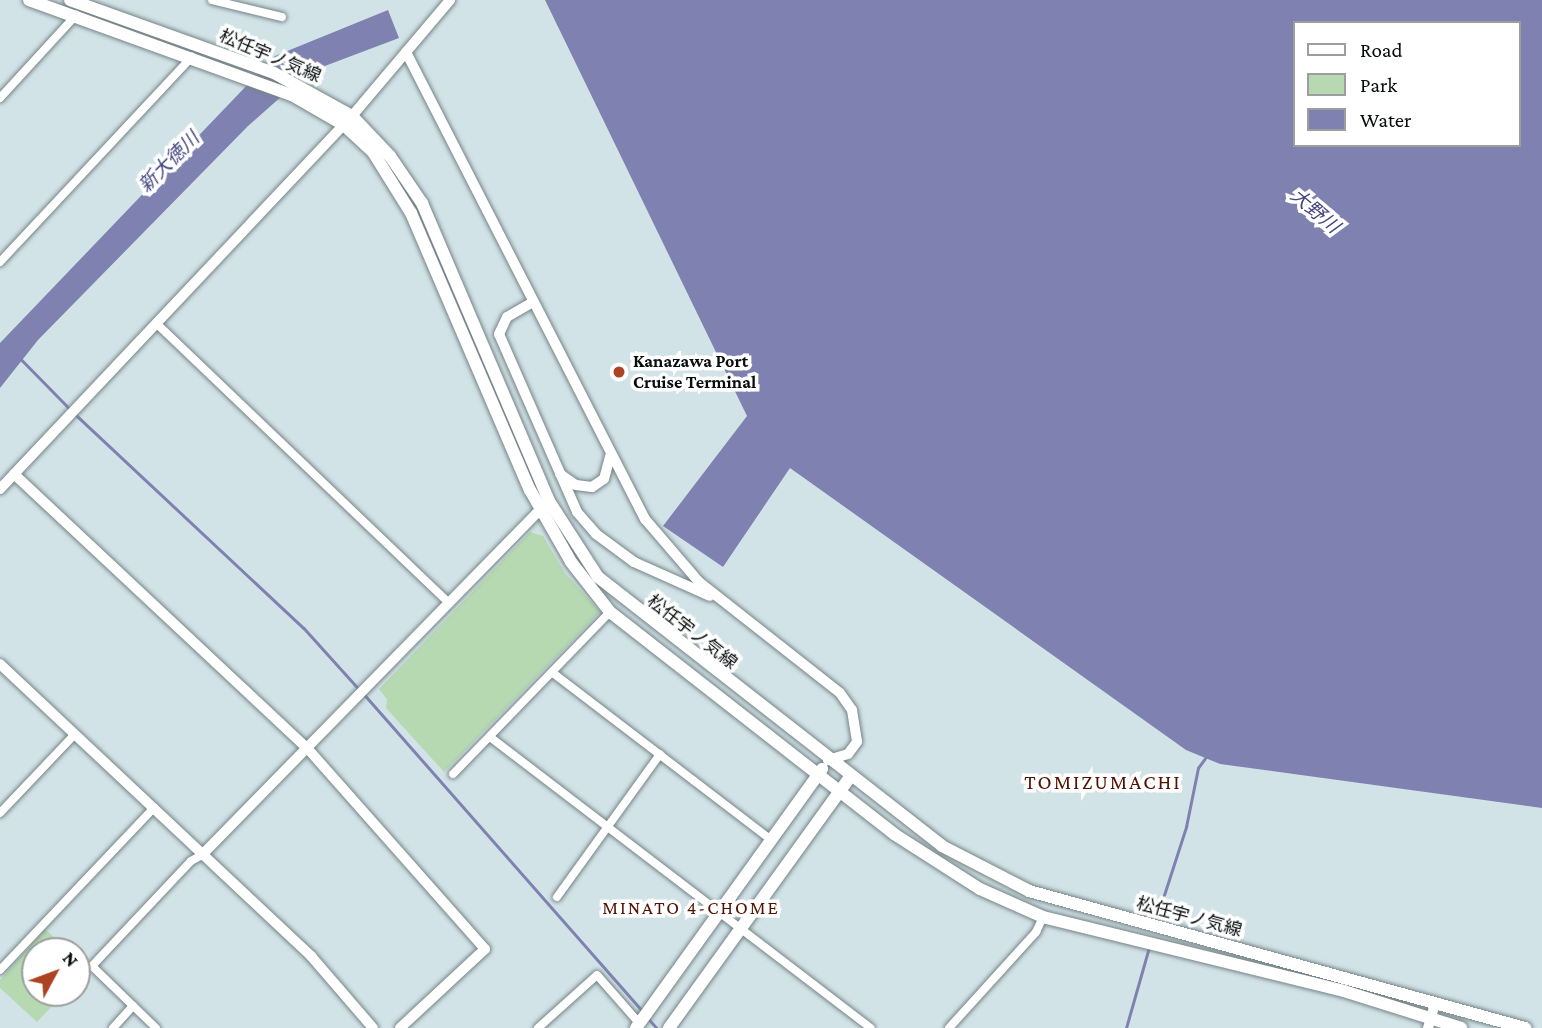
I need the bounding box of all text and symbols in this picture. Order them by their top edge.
legend [1294,21,1521,147]
street label: 松任宇ノ気線 [216,25,324,87]
text: Road [1360,38,1403,62]
text: Park [1360,73,1397,97]
text: Water [1360,108,1412,132]
water label: 新大徳川 [134,127,204,197]
water label: 大野川 [1286,184,1344,238]
place label: Kanazawa Port Cruise Terminal [633,351,756,394]
marker: Kanazawa Port Cruise Terminal [611,364,627,380]
street label: 松任宇ノ気線 [643,590,741,674]
district label: TOMIZUMACHI [1026,769,1180,795]
street label: 松任宇ノ気線 [1134,893,1244,941]
district label: MINATO 4-CHOME [604,897,778,919]
north arrow [21,937,91,1007]
text: N [59,947,83,971]

